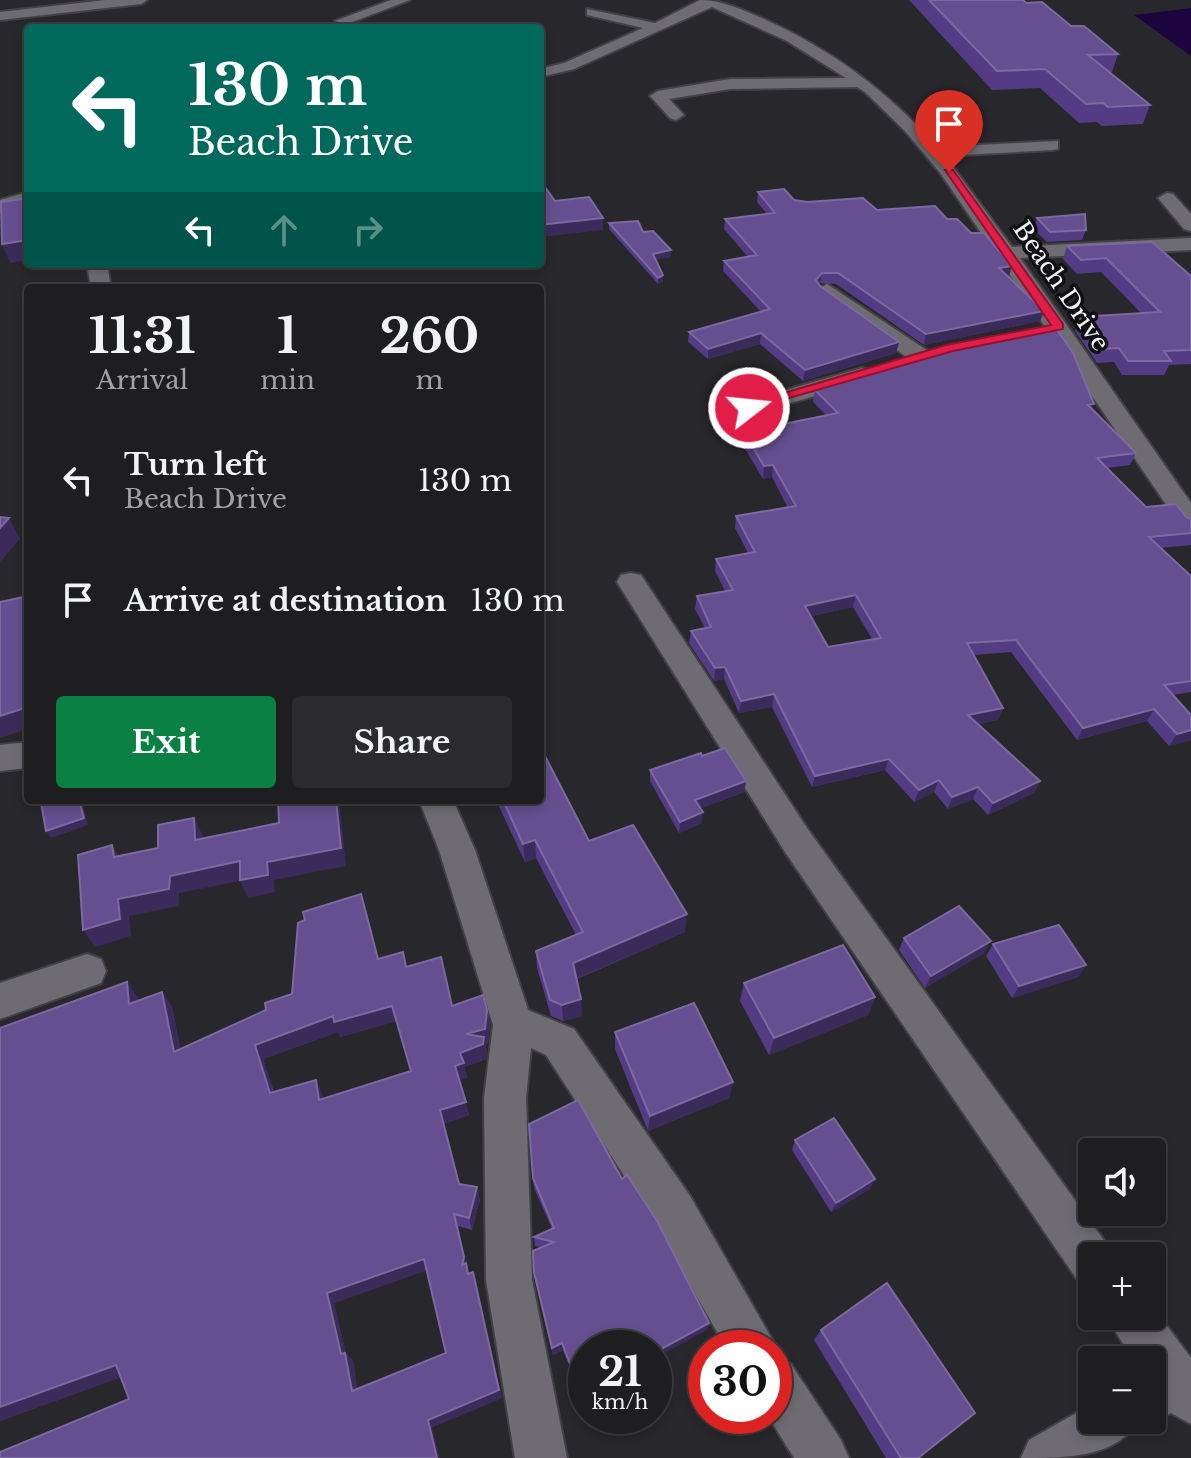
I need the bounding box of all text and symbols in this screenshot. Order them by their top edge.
text: 130 m [188,51,367,120]
icon: left [56,56,160,160]
pin [915,90,983,172]
icon: arrive [927,102,971,146]
text: Beach Drive [188,120,413,165]
icon: left [178,208,222,252]
icon: ahead [262,208,306,252]
icon: right [346,208,390,252]
street label: Beach Drive [1007,215,1115,356]
text: 11:31 [89,306,196,366]
text: 1 [277,306,298,366]
text: 260 [380,306,479,366]
text: Arrival [96,364,188,396]
text: min [260,364,315,396]
text: m [415,364,443,396]
position arrow [707,366,791,450]
text: Turn left [124,446,267,483]
icon: left [56,458,100,502]
text: 130 m [418,462,512,499]
text: Beach Drive [124,483,287,515]
icon: arrive [56,578,100,622]
text: Arrive at destination [124,582,447,619]
text: 130 m [471,582,565,619]
button: Exit [56,696,276,788]
button: Share [292,696,512,788]
map controls [1078,1138,1166,1434]
button: sound [1078,1138,1166,1226]
button: + [1078,1242,1166,1330]
speed limit sign: 30 [688,1330,792,1434]
button: − [1078,1346,1166,1434]
text: 21 [598,1347,642,1397]
text: km/h [592,1390,648,1414]

